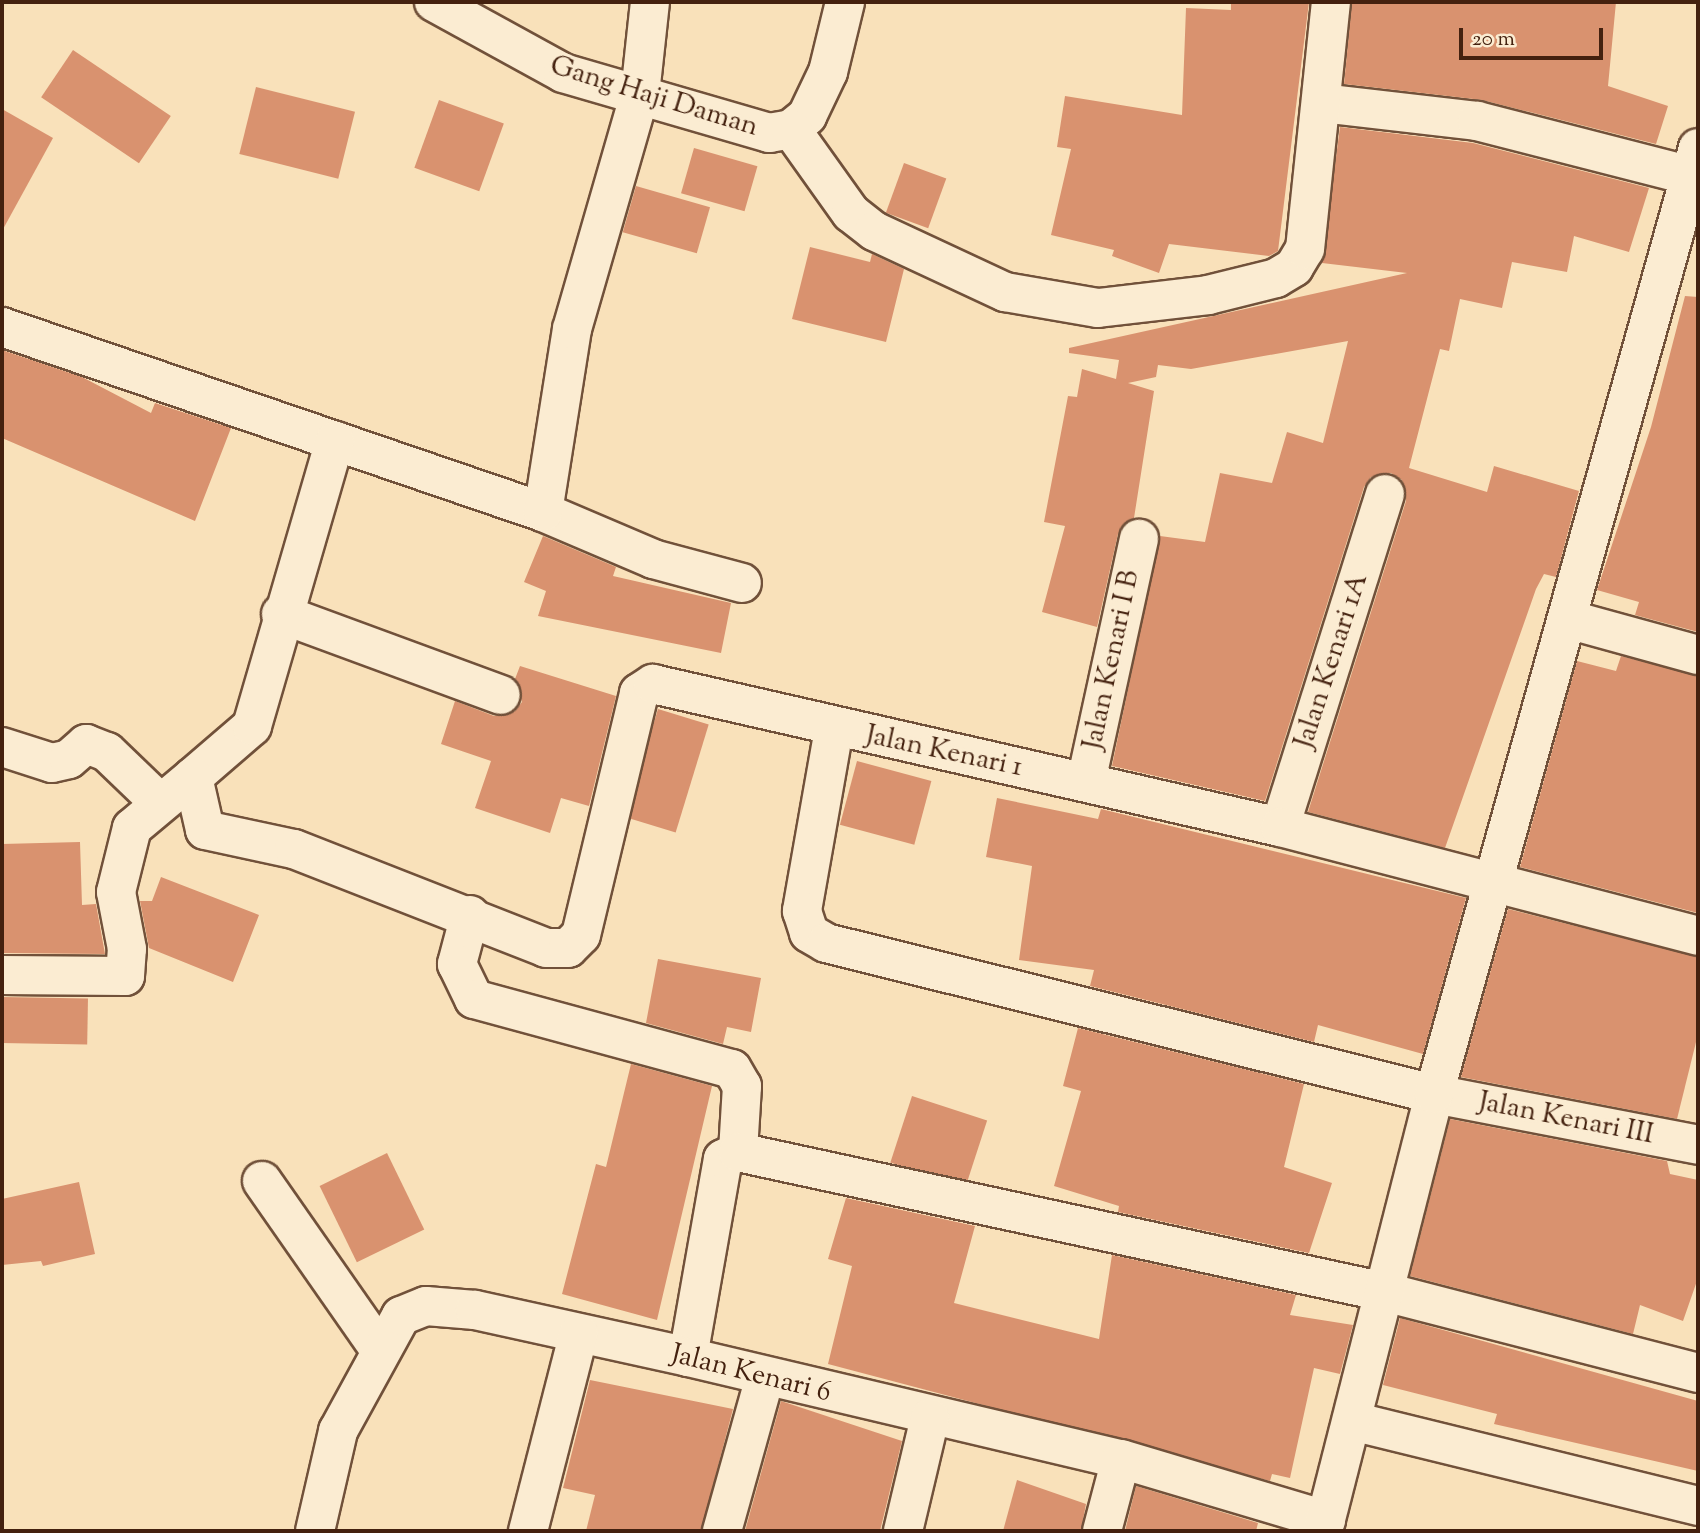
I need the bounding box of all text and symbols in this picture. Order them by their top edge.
scale bar [1462,14,1606,58]
text: 20 m [1472,25,1515,55]
street label: Gang Haji Daman [546,49,762,145]
street label: Jalan Kenari I B [1077,567,1147,753]
street label: Jalan Kenari 1A [1288,569,1376,753]
street label: Jalan Kenari 1 [863,719,1025,785]
street label: Jalan Kenari III [1476,1086,1656,1152]
street label: Jalan Kenari 6 [667,1338,835,1410]

